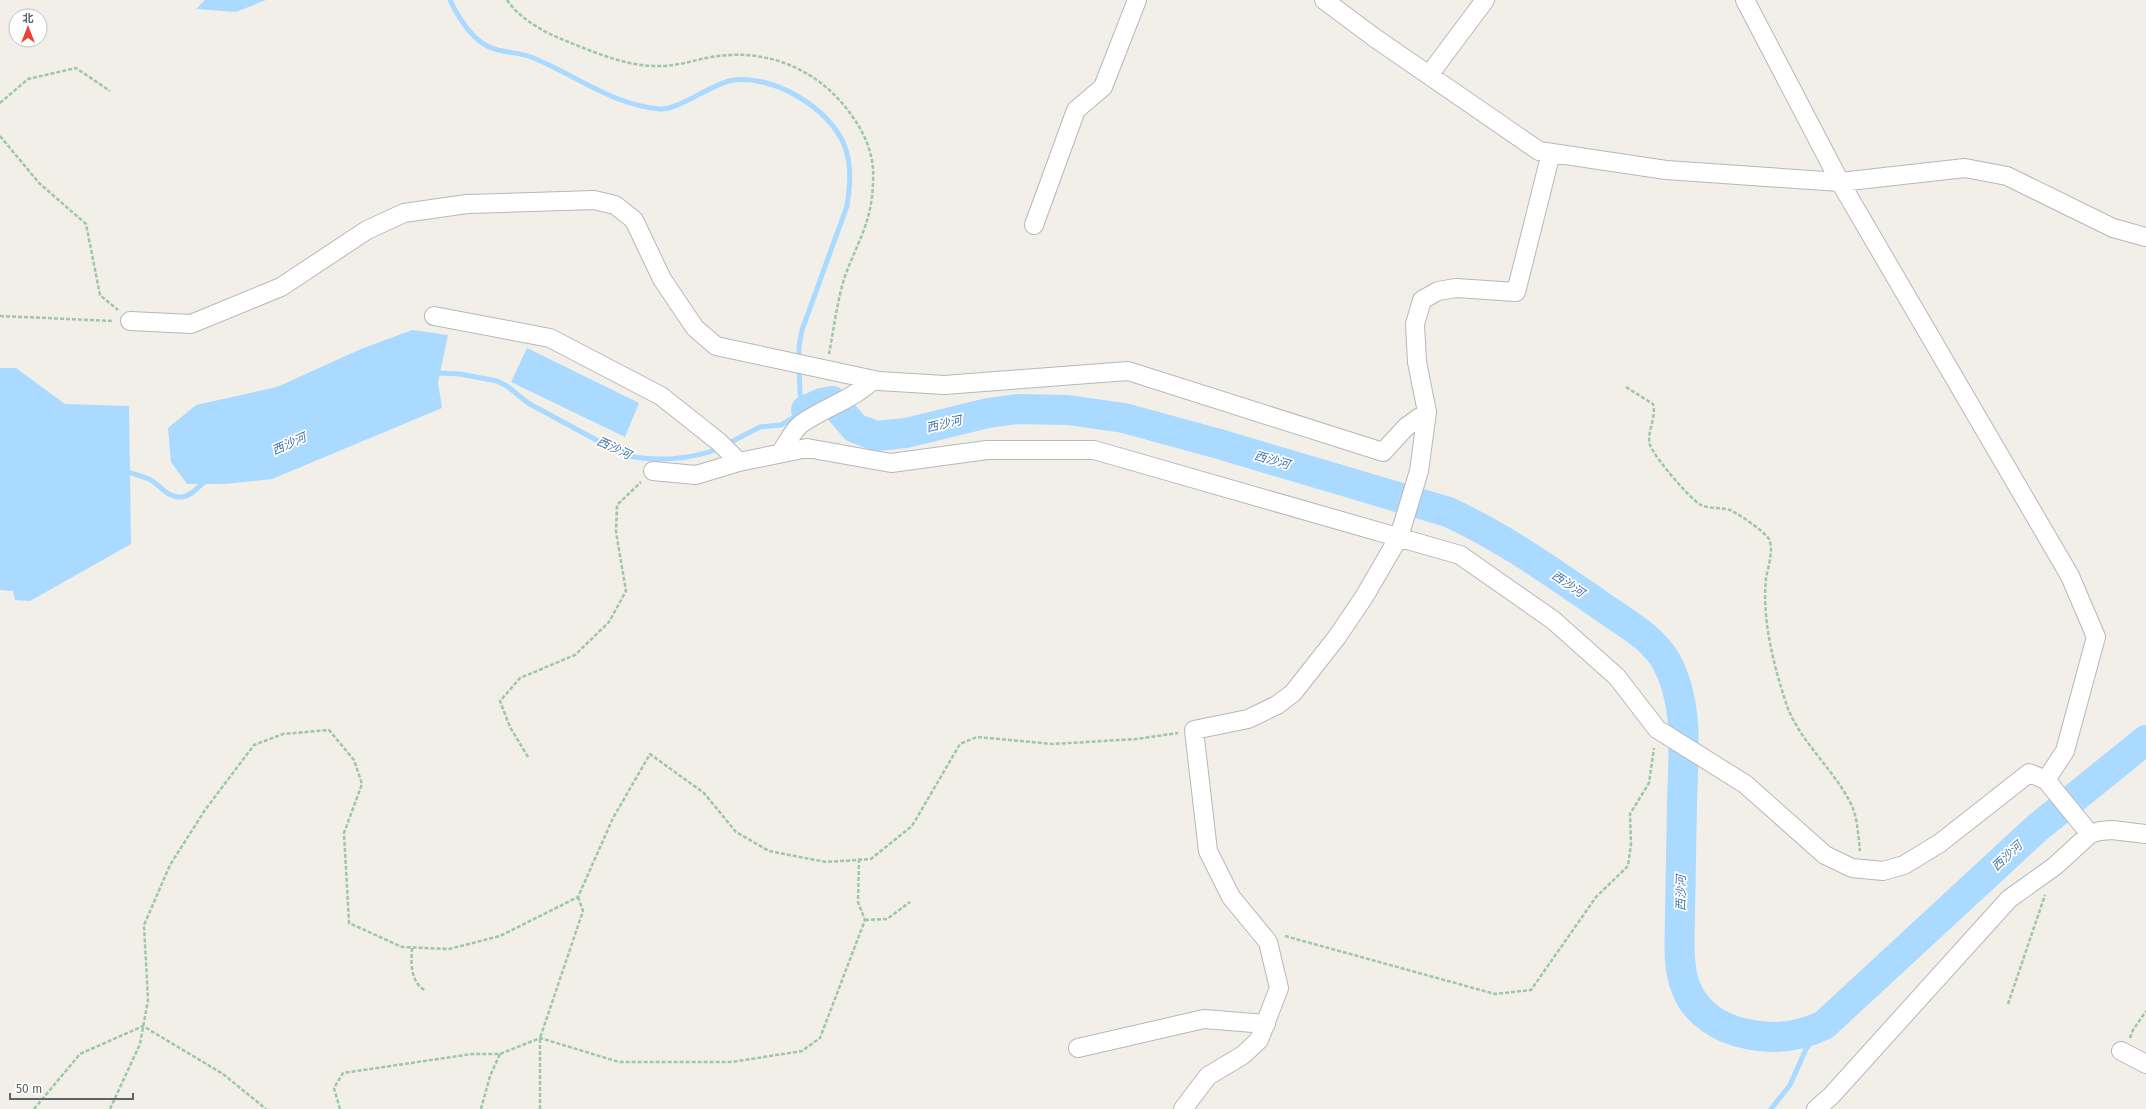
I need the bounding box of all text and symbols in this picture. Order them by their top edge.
north arrow [8,8,48,48]
text: 北 [23,12,34,25]
water label: 西沙河 [925,413,965,435]
water label: 西沙河 [270,429,310,458]
water label: 西沙河 [595,434,635,463]
water label: 西沙河 [1253,448,1293,472]
water label: 西沙河 [1549,568,1588,601]
water label: 西沙河 [1989,837,2026,873]
water label: 西沙河 [1674,873,1688,911]
scale bar [10,1075,133,1101]
text: 50 m [16,1082,42,1096]

